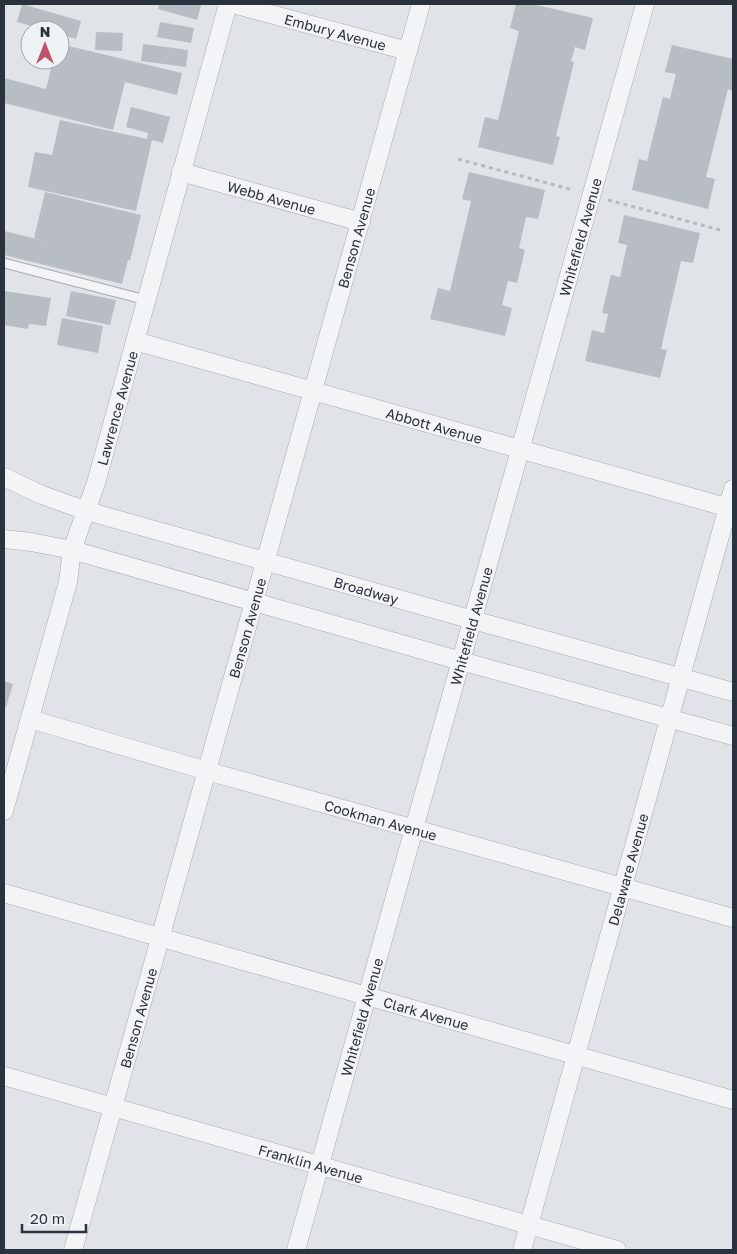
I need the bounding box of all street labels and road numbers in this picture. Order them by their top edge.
street label: Embury Avenue [283,10,388,53]
street label: Whitefield Avenue [555,176,604,298]
street label: Webb Avenue [225,177,318,218]
street label: Benson Avenue [334,186,378,290]
street label: Lawrence Avenue [93,349,141,467]
street label: Abbott Avenue [384,404,484,447]
street label: Whitefield Avenue [446,565,495,687]
street label: Broadway [332,573,401,607]
street label: Benson Avenue [225,576,269,680]
street label: Cookman Avenue [323,796,439,843]
street label: Delaware Avenue [604,811,651,927]
street label: Whitefield Avenue [337,956,386,1078]
street label: Benson Avenue [116,966,160,1070]
street label: Clark Avenue [382,993,471,1033]
street label: Franklin Avenue [257,1140,365,1186]

